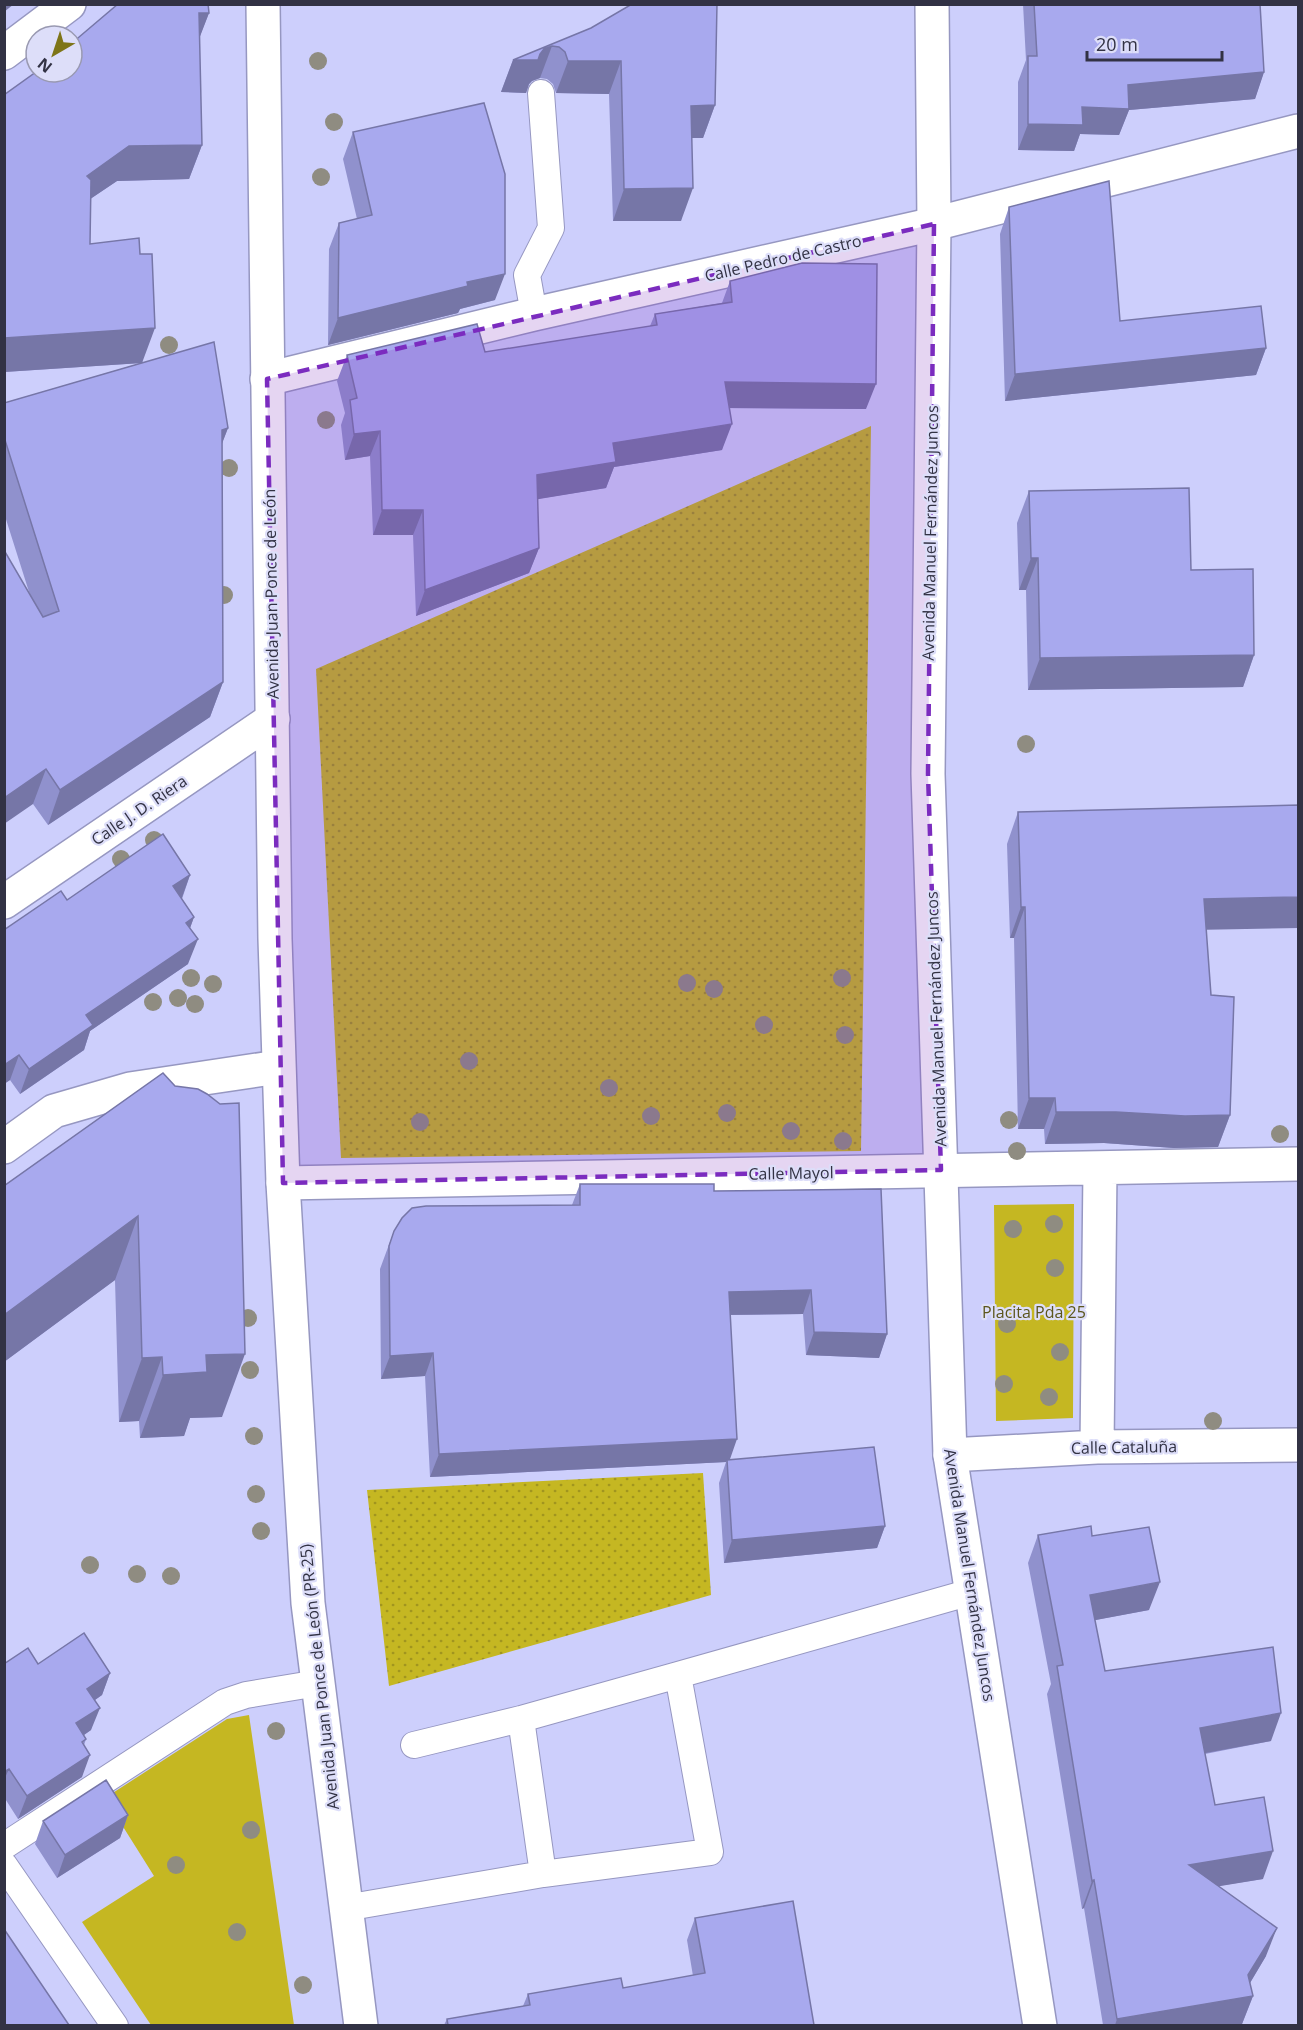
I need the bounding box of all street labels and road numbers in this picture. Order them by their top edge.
street label: Calle Pedro de Castro [702,229,864,287]
street label: Avenida Manuel Fernández Juncos [917,405,943,661]
street label: Avenida Juan Ponce de León [258,489,284,699]
street label: Calle J. D. Riera [87,770,191,850]
street label: Avenida Manuel Fernández Juncos [921,891,951,1147]
street label: Calle Mayol [748,1161,834,1185]
street label: Calle Cataluña [1071,1435,1177,1459]
street label: Avenida Manuel Fernández Juncos [939,1447,1001,1703]
street label: Avenida Juan Ponce de León (PR-25) [294,1543,344,1811]

